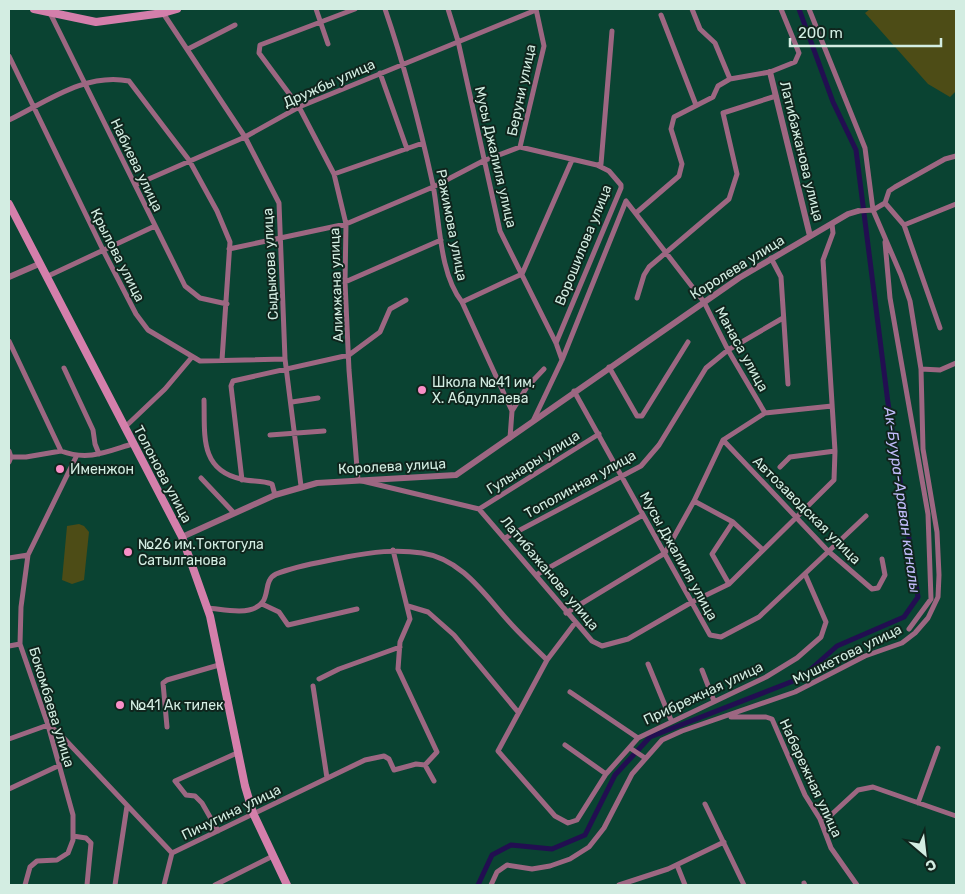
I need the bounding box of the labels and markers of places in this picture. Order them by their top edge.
place label: Школа №41 им, Х. Абдуллаева [432,374,535,407]
marker: Школа №41 им, Х. Абдуллаева [416,384,428,396]
place label: Именжон [70,461,134,478]
marker: Именжон [54,463,66,475]
place label: №26 им.Токтогула Сатылганова [138,536,264,569]
marker: №26 им.Токтогула Сатылганова [122,546,134,558]
place label: №41 Ак тилек [130,697,224,714]
marker: №41 Ак тилек [114,699,126,711]

